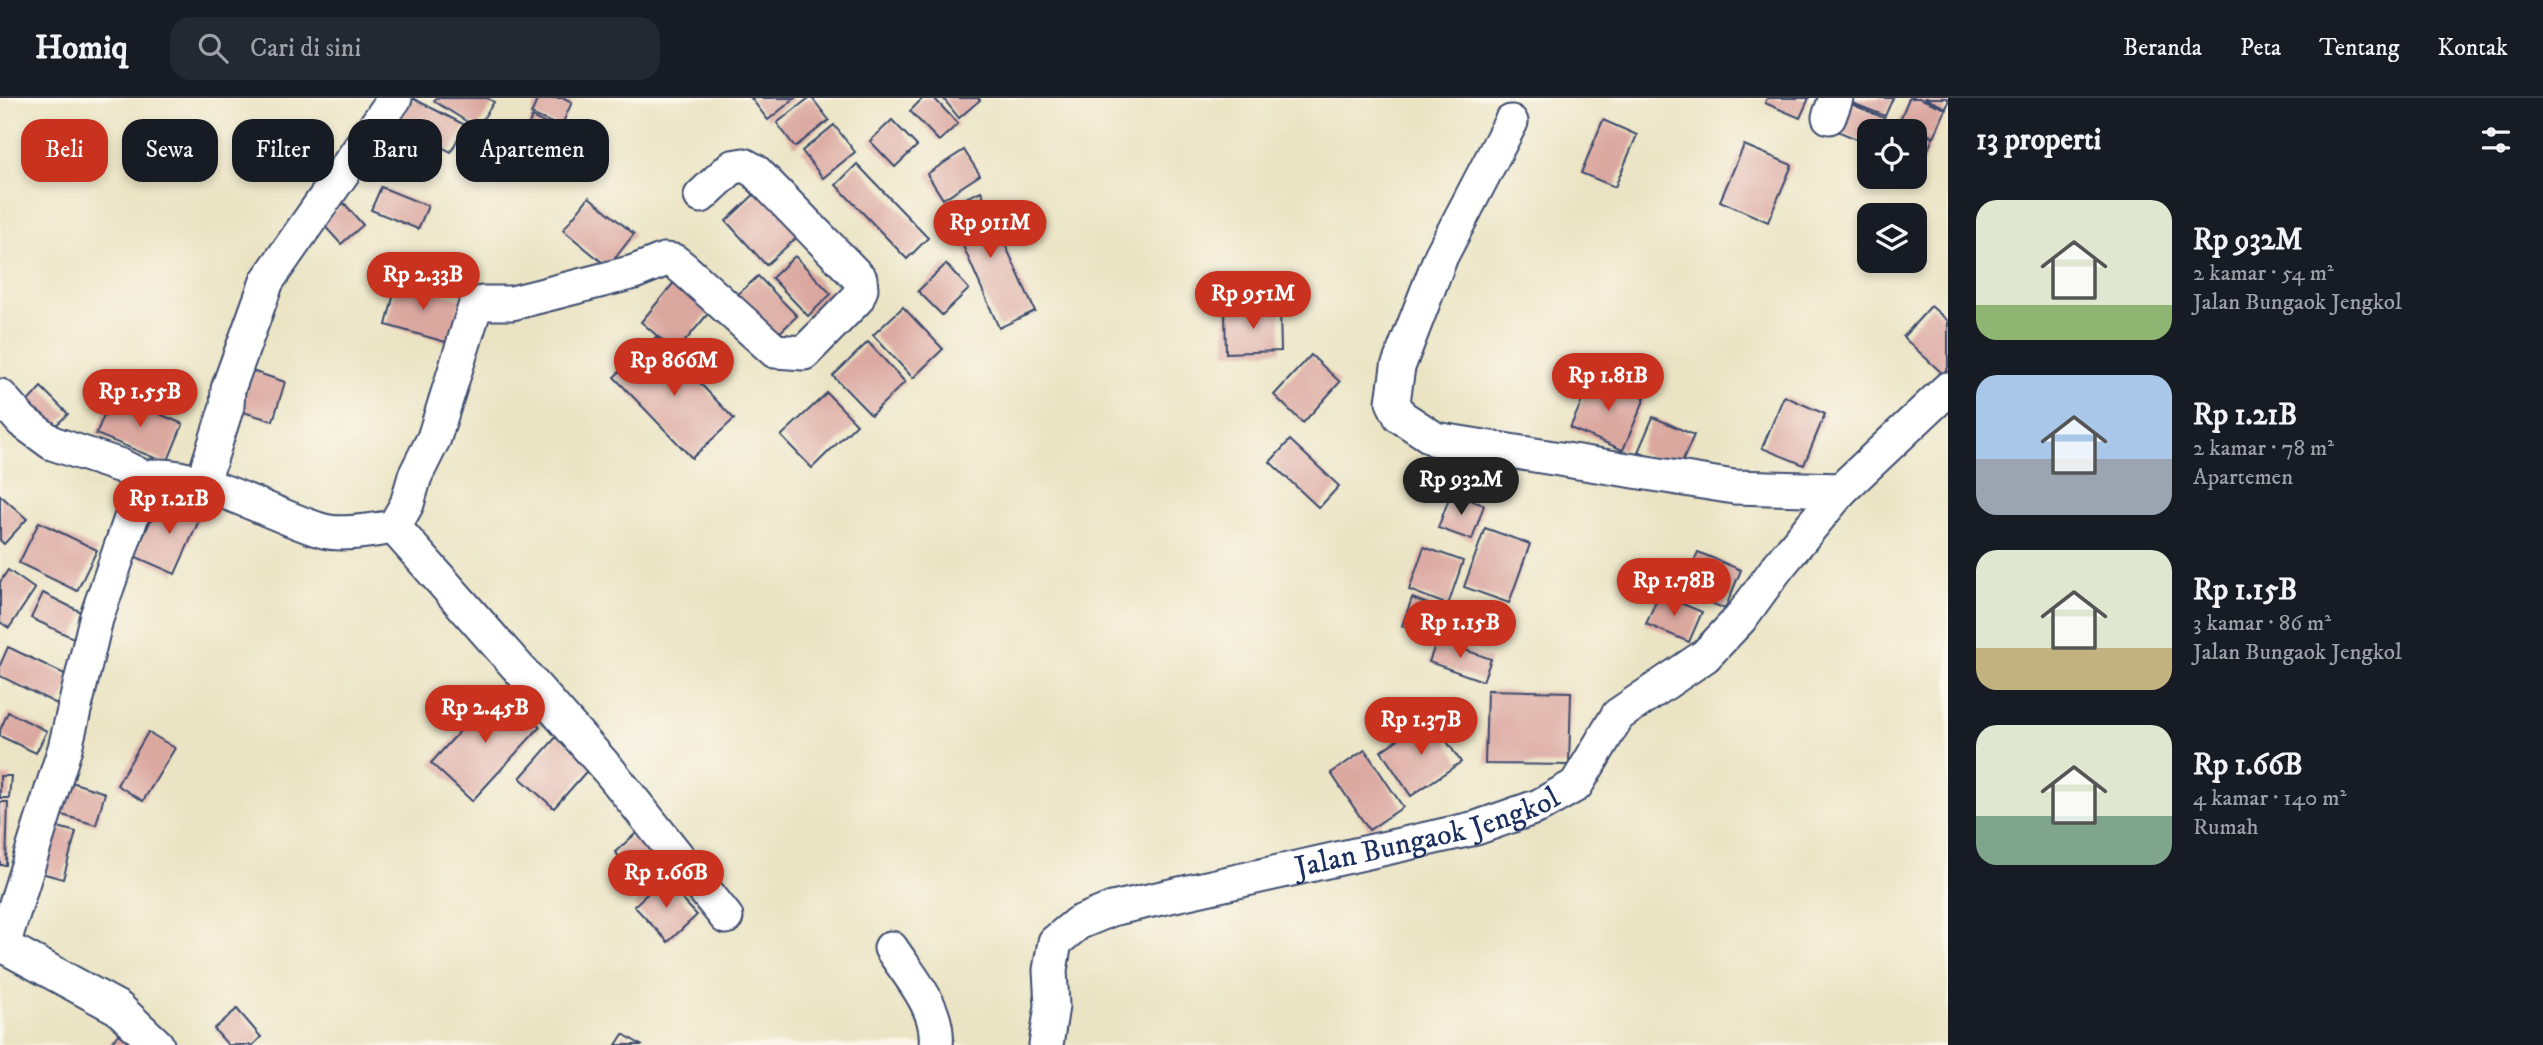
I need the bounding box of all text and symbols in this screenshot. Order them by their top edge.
search box [170,17,660,80]
text: Homiq [35,28,128,69]
icon: search [194,29,232,67]
text: Cari di sini [250,32,361,65]
text: Beranda [2123,33,2202,63]
text: Peta [2240,33,2281,63]
text: Tentang [2319,33,2400,63]
text: Kontak [2438,33,2508,63]
chip: Beli [21,119,108,182]
chip: Sewa [122,119,218,182]
chip: Filter [232,119,334,182]
chip: Baru [348,119,442,182]
chip: Apartemen [456,119,609,182]
map controls [1857,119,1927,273]
button: locate [1857,119,1927,189]
icon: filters [2477,121,2515,159]
text: 13 properti [1976,122,2101,159]
pin: Rp 911M [925,200,1055,260]
button: layers [1857,203,1927,273]
text: Rp 911M [949,208,1031,237]
text: Rp 932M [2193,222,2303,259]
icon: home [2032,228,2116,312]
pin: Rp 2.33B [351,252,495,312]
text: 2 kamar · 54 m² [2193,259,2334,288]
text: Rp 2.33B [383,260,463,289]
pin: Rp 951M [1188,272,1318,331]
text: Rp 951M [1211,279,1295,308]
text: Jalan Bungaok Jengkol [2193,288,2402,317]
pin: Rp 866M [609,338,739,398]
text: Rp 866M [630,346,718,375]
pin: Rp 1.81B [1536,354,1680,413]
text: Rp 1.81B [1568,361,1648,390]
pin: Rp 1.55B [68,370,212,429]
text: Rp 1.55B [99,377,181,406]
text: Rp 1.21B [2193,397,2297,434]
icon: home [2032,403,2116,487]
text: 2 kamar · 78 m² [2193,434,2334,463]
pin: Rp 932M [1396,458,1526,517]
text: Apartemen [2193,463,2293,492]
text: Rp 932M [1419,465,1503,494]
pin: Rp 1.21B [97,476,241,536]
text: Rp 1.21B [129,484,209,513]
pin: Rp 1.78B [1602,559,1746,618]
text: Rp 1.78B [1633,566,1715,595]
text: Rp 1.15B [2193,572,2297,609]
icon: home [2032,578,2116,662]
pin: Rp 1.15B [1388,601,1532,660]
text: Rp 1.15B [1420,608,1500,637]
text: 3 kamar · 86 m² [2193,609,2331,638]
text: Jalan Bungaok Jengkol [2193,638,2402,667]
pin: Rp 2.45B [413,686,557,745]
text: Rp 2.45B [441,693,529,722]
pin: Rp 1.37B [1349,698,1493,757]
text: Rp 1.37B [1381,705,1461,734]
text: Rp 1.66B [2193,747,2303,784]
icon: home [2032,753,2116,837]
street label: Jalan Bungaok Jengkol [1289,779,1566,887]
text: 4 kamar · 140 m² [2193,784,2346,813]
text: Rumah [2193,813,2259,842]
pin: Rp 1.66B [594,850,738,910]
text: Rp 1.66B [624,858,708,887]

